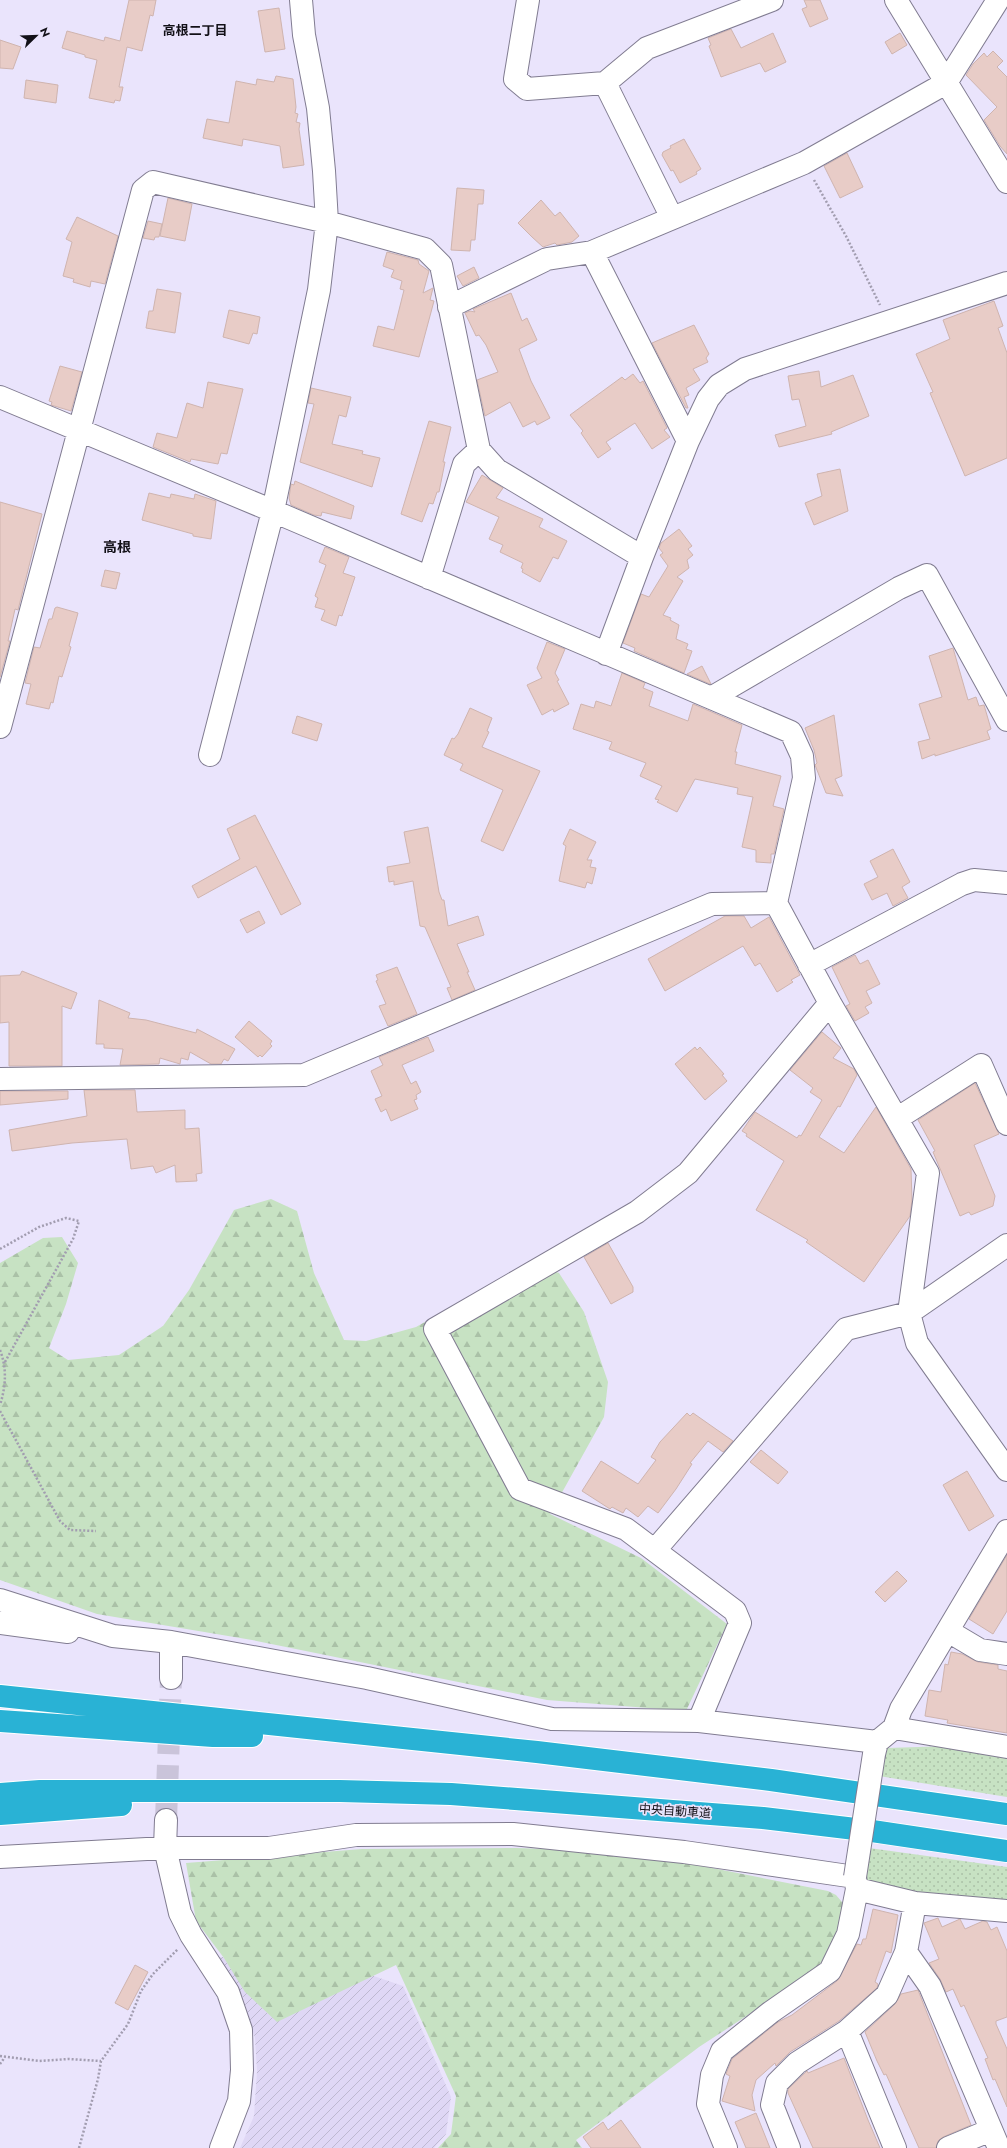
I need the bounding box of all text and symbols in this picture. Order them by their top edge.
north arrow [16,16,56,56]
district label: 高根二丁目 [162,21,228,40]
text: N [36,25,54,39]
district label: 高根 [103,537,131,557]
street label: 中央自動車道 [638,1800,712,1822]

